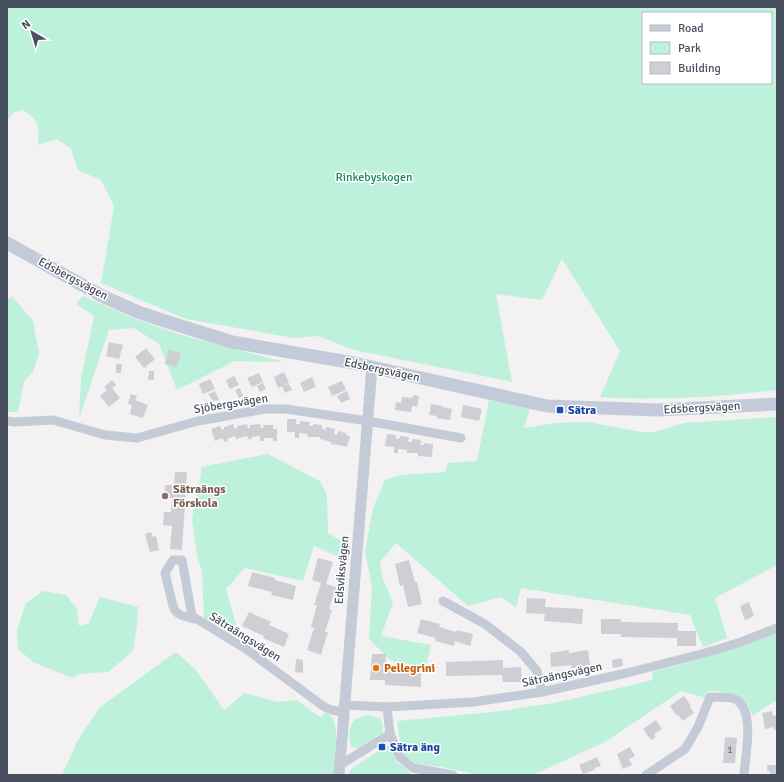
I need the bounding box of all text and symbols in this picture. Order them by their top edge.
north arrow [12,12,52,52]
legend [642,12,772,84]
text: N [19,17,33,32]
text: Road [678,21,704,36]
text: Park [678,41,701,56]
text: Building [678,61,721,76]
park label: Rinkebyskogen [336,170,412,185]
street label: Edsbergsvägen [36,254,110,304]
street label: Edsbergsvägen [343,355,421,385]
street label: Sjöbergsvägen [193,391,269,417]
street label: Edsbergsvägen [663,398,741,418]
place label: Sätra [568,403,596,418]
marker: Sätra [555,405,565,415]
place label: Sätraängs Förskola [173,482,226,511]
marker: Sätraängs Förskola [160,491,170,501]
street label: Edsviksvägen [332,535,352,605]
street label: Sätraängsvägen [206,609,284,665]
street label: Sätraängsvägen [520,659,604,691]
place label: Pellegrini [384,661,435,676]
marker: Pellegrini [371,663,381,673]
place label: Sätra äng [390,740,440,755]
marker: Sätra äng [377,742,387,752]
house number: 1 [727,744,733,756]

